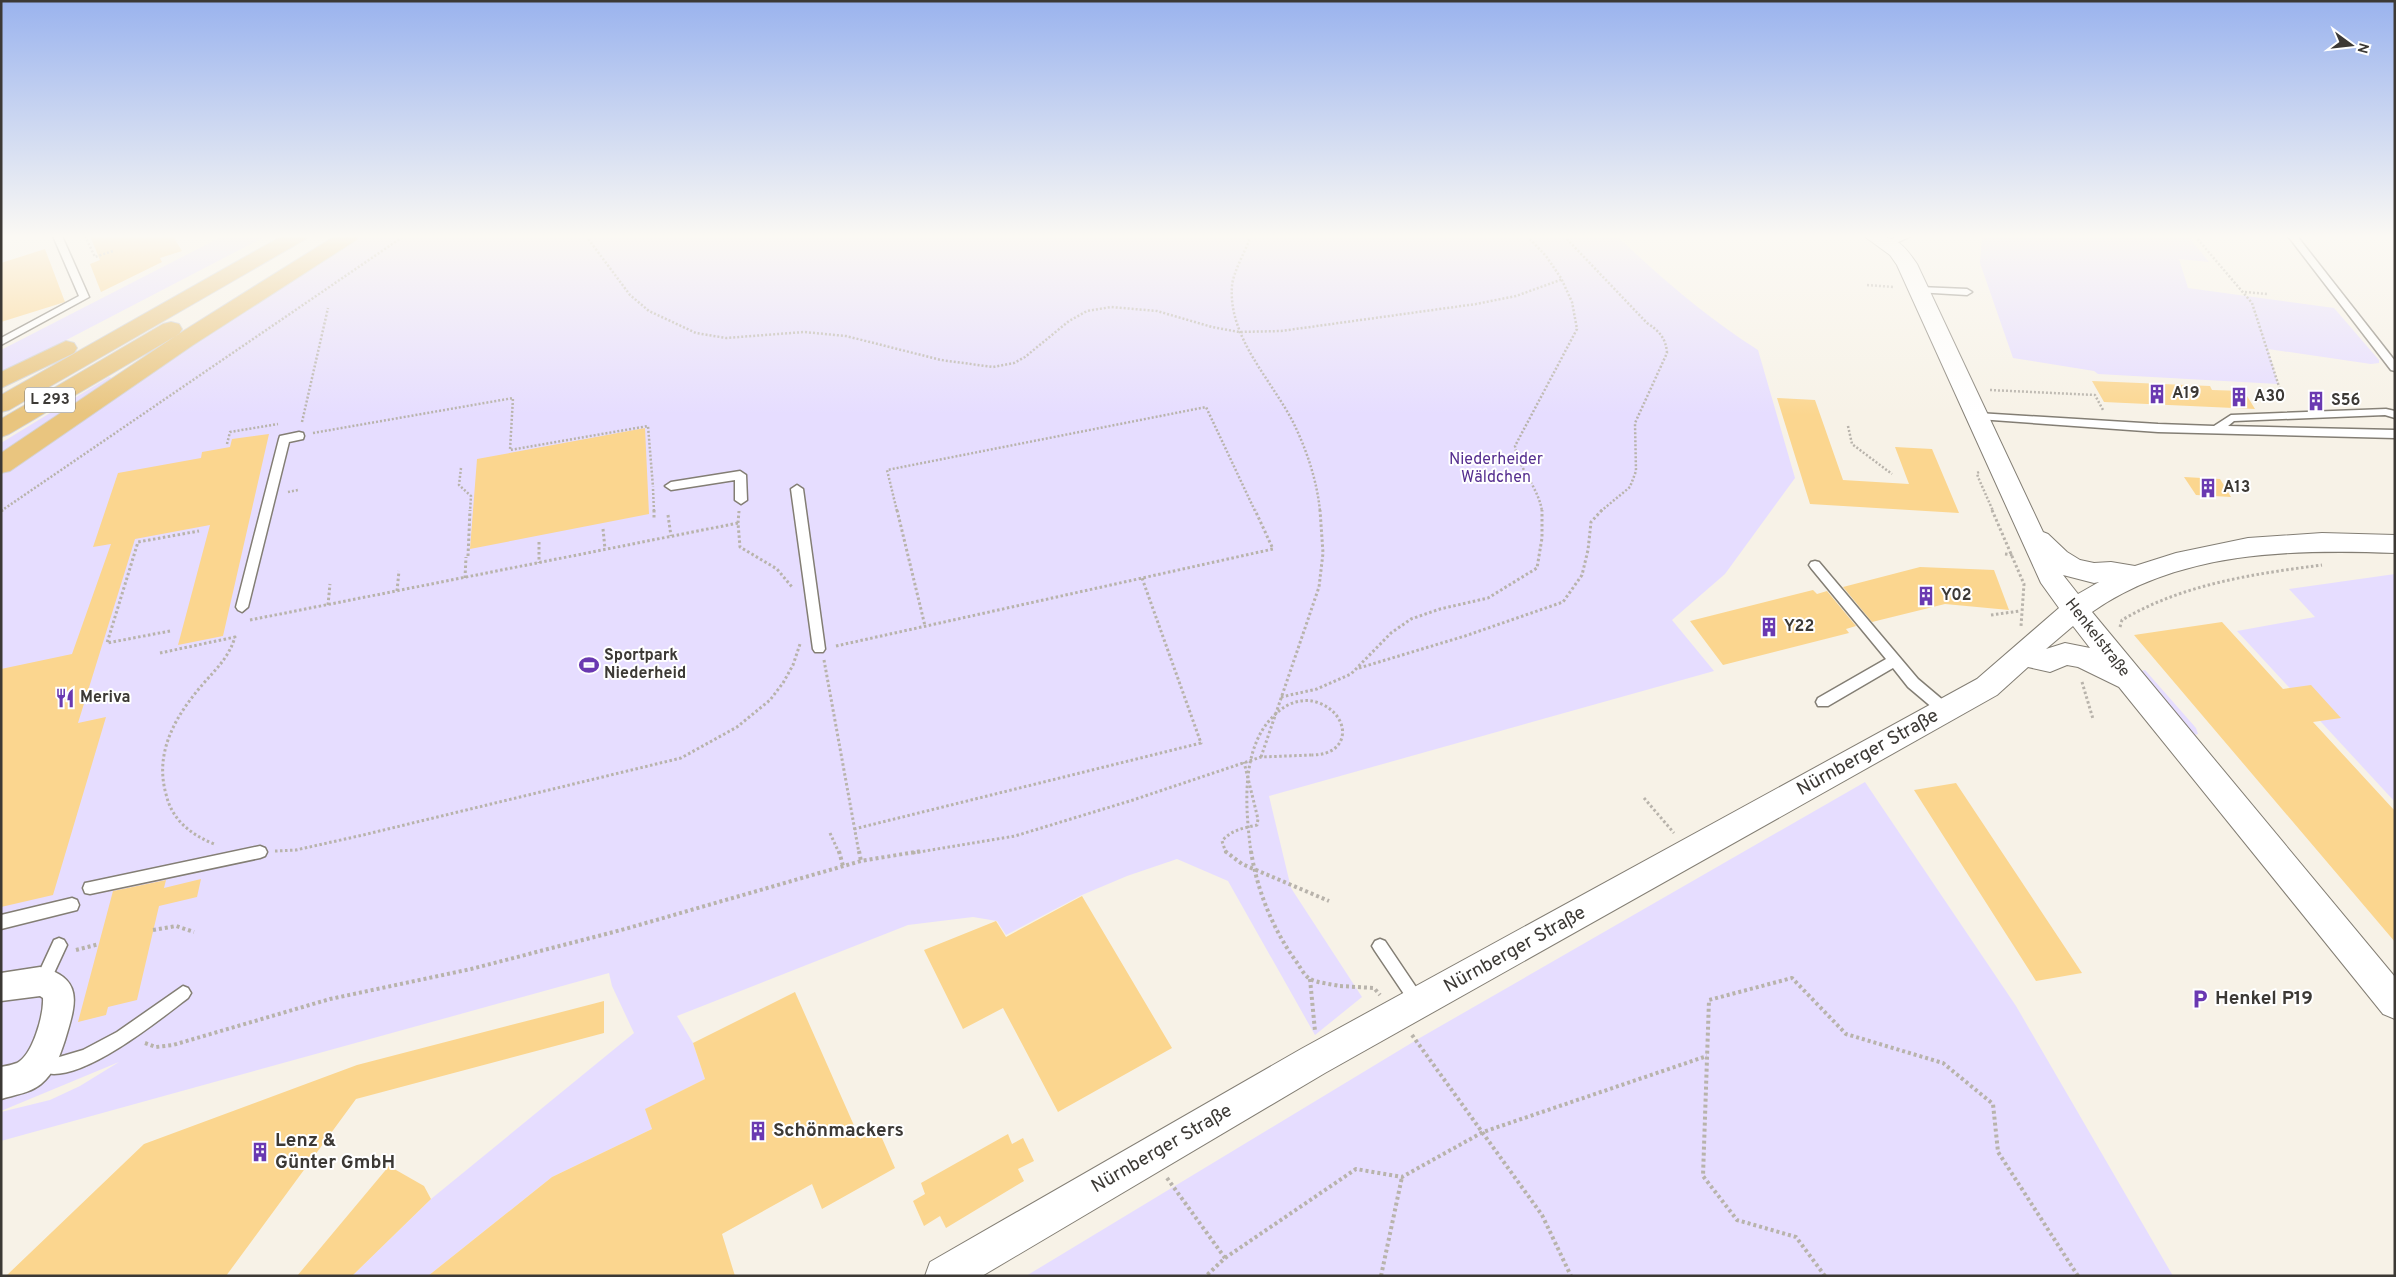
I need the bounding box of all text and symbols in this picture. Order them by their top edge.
north arrow [2326,20,2376,70]
text: N [2353,41,2372,55]
building icon: A19 [2146,383,2168,405]
place label: A19 [2172,384,2200,404]
building icon: A30 [2228,386,2250,408]
place label: A30 [2254,387,2285,407]
road number: L 293 [25,388,75,412]
building icon: S56 [2305,390,2327,412]
place label: S56 [2331,391,2360,411]
park label: Niederheider Wäldchen [1449,450,1543,488]
building icon: A13 [2197,477,2219,499]
place label: A13 [2223,478,2250,498]
building icon: Y02 [1915,585,1937,607]
place label: Y02 [1941,586,1971,606]
street label: Henkelstraße [2060,595,2134,681]
building icon: Y22 [1758,616,1780,638]
place label: Y22 [1784,617,1814,637]
place label: Sportpark Niederheid [604,646,686,684]
sports icon: Sportpark Niederheid [578,654,600,676]
restaurant icon: Meriva [54,687,76,709]
place label: Meriva [80,688,131,708]
street label: Nürnberger Straße [1793,704,1943,802]
street label: Nürnberger Straße [1440,901,1590,999]
place label: Henkel P19 [2215,987,2313,1011]
parking icon: Henkel P19 [2189,988,2211,1010]
street label: Nürnberger Straße [1087,1099,1237,1199]
place label: Schönmackers [773,1119,904,1143]
building icon: Schönmackers [747,1120,769,1142]
place label: Lenz & Günter GmbH [275,1129,395,1175]
building icon: Lenz & Günter GmbH [249,1141,271,1163]

